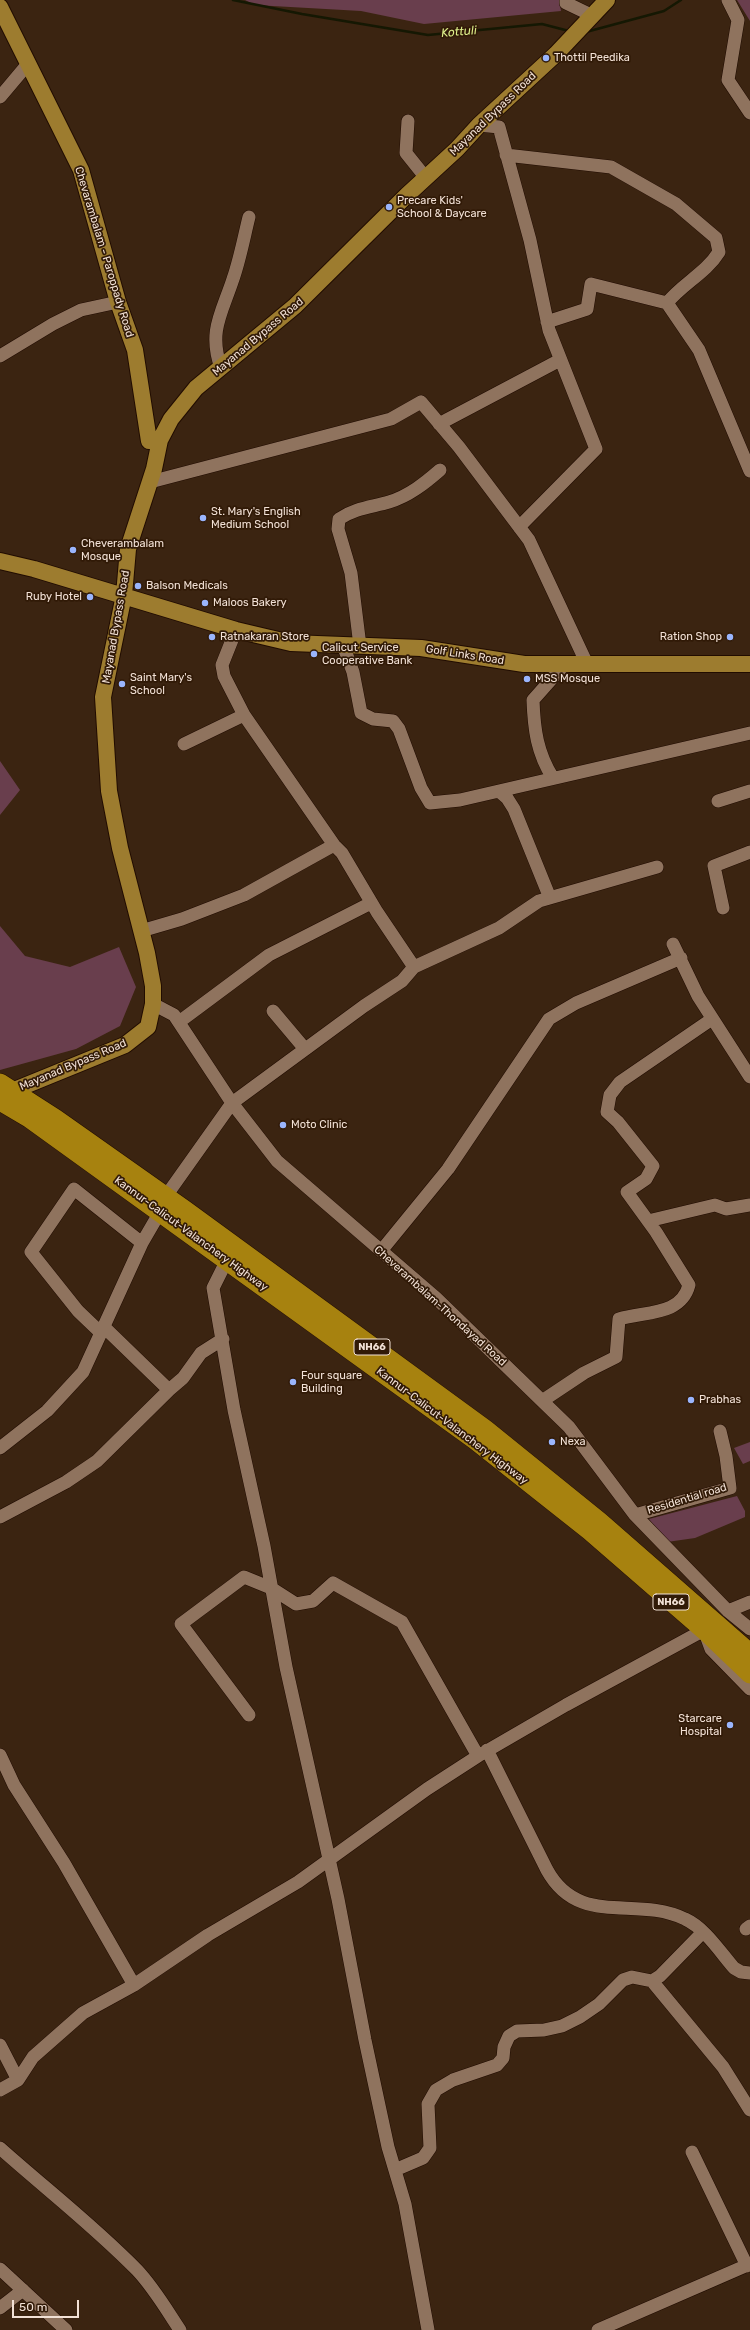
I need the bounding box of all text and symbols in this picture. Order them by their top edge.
water label: Kottuli [441,23,477,41]
place label: Thottil Peedika [554,51,630,65]
marker: Thottil Peedika [541,53,551,63]
street label: Mayanad Bypass Road [447,69,539,159]
street label: Chevarambalam - Paroppady Road [72,165,136,339]
place label: Precare Kids' School & Daycare [397,194,487,220]
marker: Precare Kids' School & Daycare [384,202,394,212]
street label: Mayanad Bypass Road [210,295,306,379]
place label: St. Mary's English Medium School [211,505,301,531]
marker: St. Mary's English Medium School [198,513,208,523]
place label: Cheverambalam Mosque [81,537,164,563]
marker: Cheverambalam Mosque [68,545,78,555]
street label: Mayanad Bypass Road [100,569,132,685]
place label: Balson Medicals [146,579,228,593]
marker: Balson Medicals [133,581,143,591]
place label: Ruby Hotel [26,590,82,604]
marker: Ruby Hotel [85,592,95,602]
place label: Maloos Bakery [213,596,287,610]
marker: Maloos Bakery [200,598,210,608]
place label: Ratnakaran Store [220,630,309,644]
place label: Ration Shop [660,630,722,644]
marker: Ratnakaran Store [207,632,217,642]
marker: Ration Shop [725,632,735,642]
place label: Calicut Service Cooperative Bank [322,641,412,667]
street label: Golf Links Road [425,642,505,668]
marker: Calicut Service Cooperative Bank [309,649,319,659]
place label: Saint Mary's School [130,671,192,697]
place label: MSS Mosque [535,672,600,686]
marker: MSS Mosque [522,674,532,684]
marker: Saint Mary's School [117,679,127,689]
street label: Mayanad Bypass Road [18,1037,128,1093]
place label: Moto Clinic [291,1118,347,1132]
marker: Moto Clinic [278,1120,288,1130]
street label: Kannur-Calicut-Valanchery Highway [112,1174,270,1294]
street label: Cheverambalam-Thondayad Road [371,1243,509,1369]
road number: NH66 [354,1339,390,1355]
street label: Kannur-Calicut-Valanchery Highway [374,1365,530,1487]
place label: Four square Building [301,1369,362,1395]
marker: Four square Building [288,1377,298,1387]
place label: Prabhas [699,1393,741,1407]
marker: Prabhas [686,1395,696,1405]
place label: Nexa [560,1435,586,1449]
marker: Nexa [547,1437,557,1447]
street label: Residential road [646,1481,728,1517]
road number: NH66 [653,1594,689,1610]
place label: Starcare Hospital [678,1712,722,1738]
marker: Starcare Hospital [725,1720,735,1730]
scale bar [14,2292,81,2318]
text: 50 m [19,2300,47,2314]

